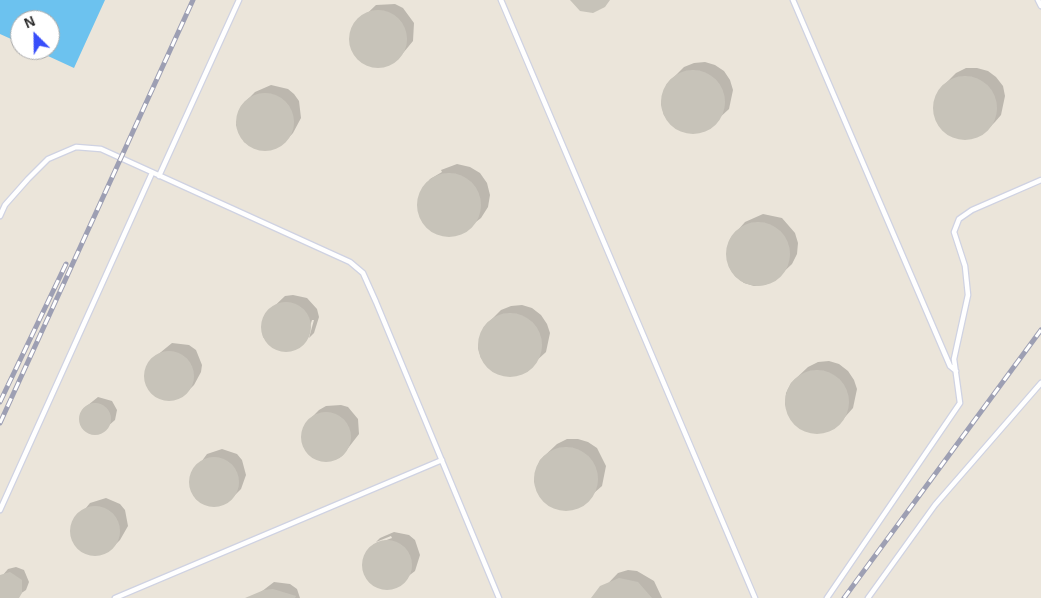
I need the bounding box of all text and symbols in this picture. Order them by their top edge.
north arrow [10,10,60,60]
text: N [22,13,37,31]

